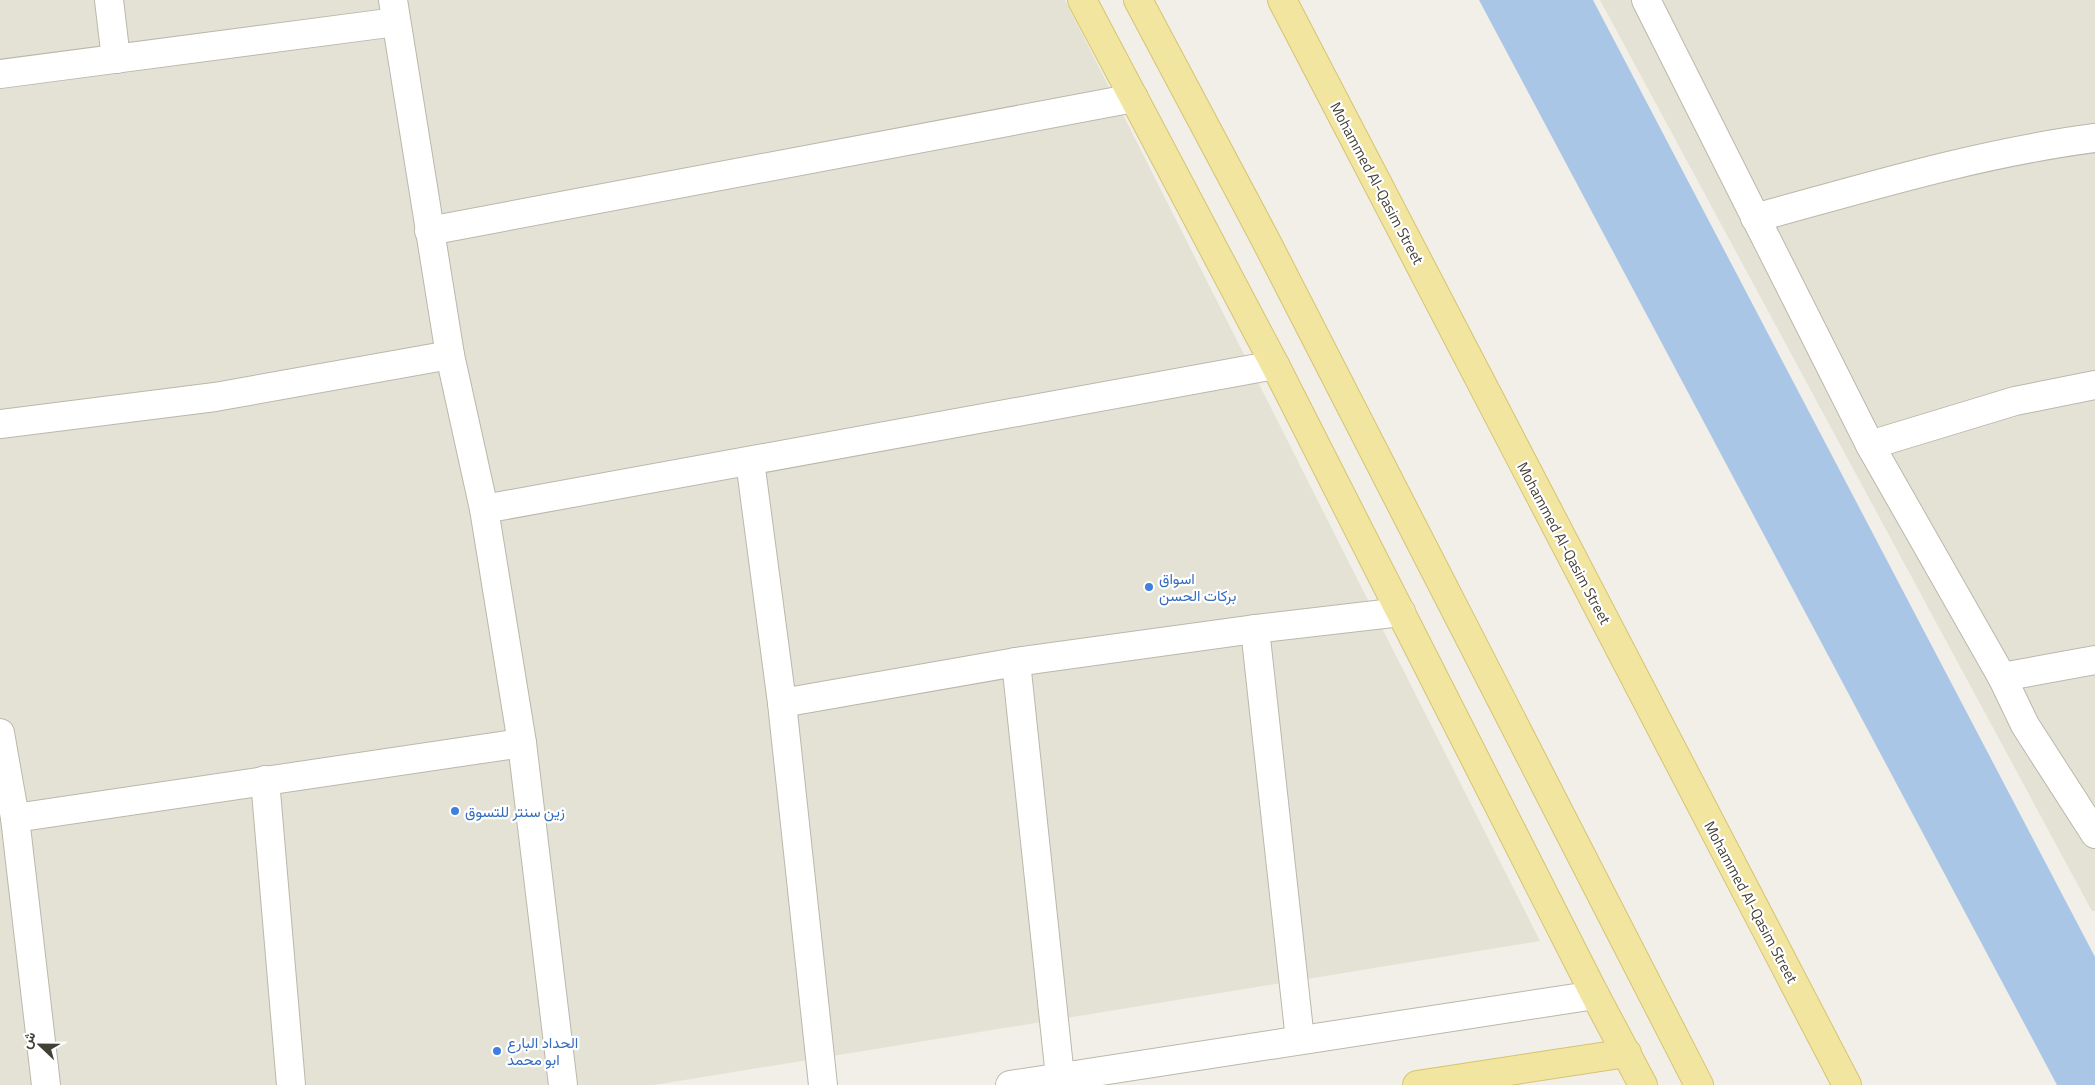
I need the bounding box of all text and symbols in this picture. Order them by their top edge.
street label: Mohammed Al-Qasim Street [1324,98,1430,269]
street label: Mohammed Al-Qasim Street [1511,458,1617,629]
place label: اسواق بركات الحسن [1159,567,1236,607]
marker: اسواق بركات الحسن [1143,581,1155,593]
place label: زين سنتر للتسوق [465,800,565,823]
marker: زين سنتر للتسوق [449,805,461,817]
street label: Mohammed Al-Qasim Street [1698,817,1804,988]
north arrow [15,1020,65,1070]
text: ش [15,1028,40,1052]
place label: الحداد البارع ابو محمد [507,1031,578,1071]
marker: الحداد البارع ابو محمد [491,1045,503,1057]

